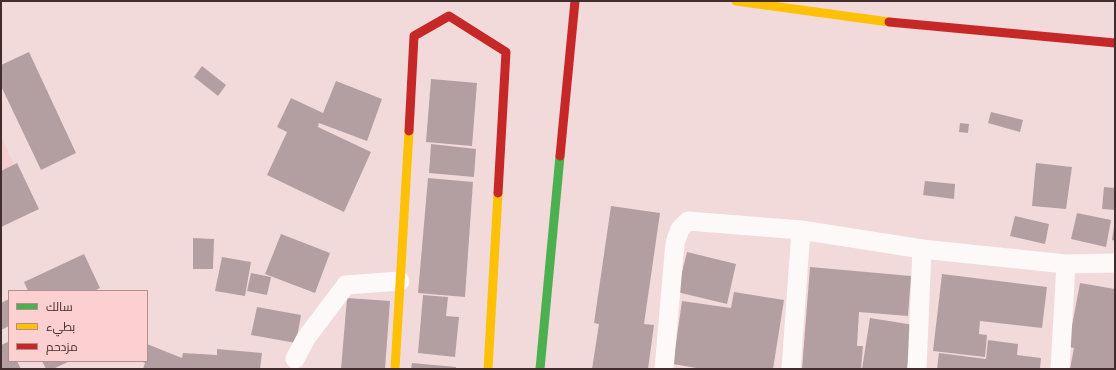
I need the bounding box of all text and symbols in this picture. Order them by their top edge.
legend [8,290,148,362]
text: سالك [46,295,73,318]
text: بطيء [46,315,75,338]
text: مزدحم [46,335,78,358]

